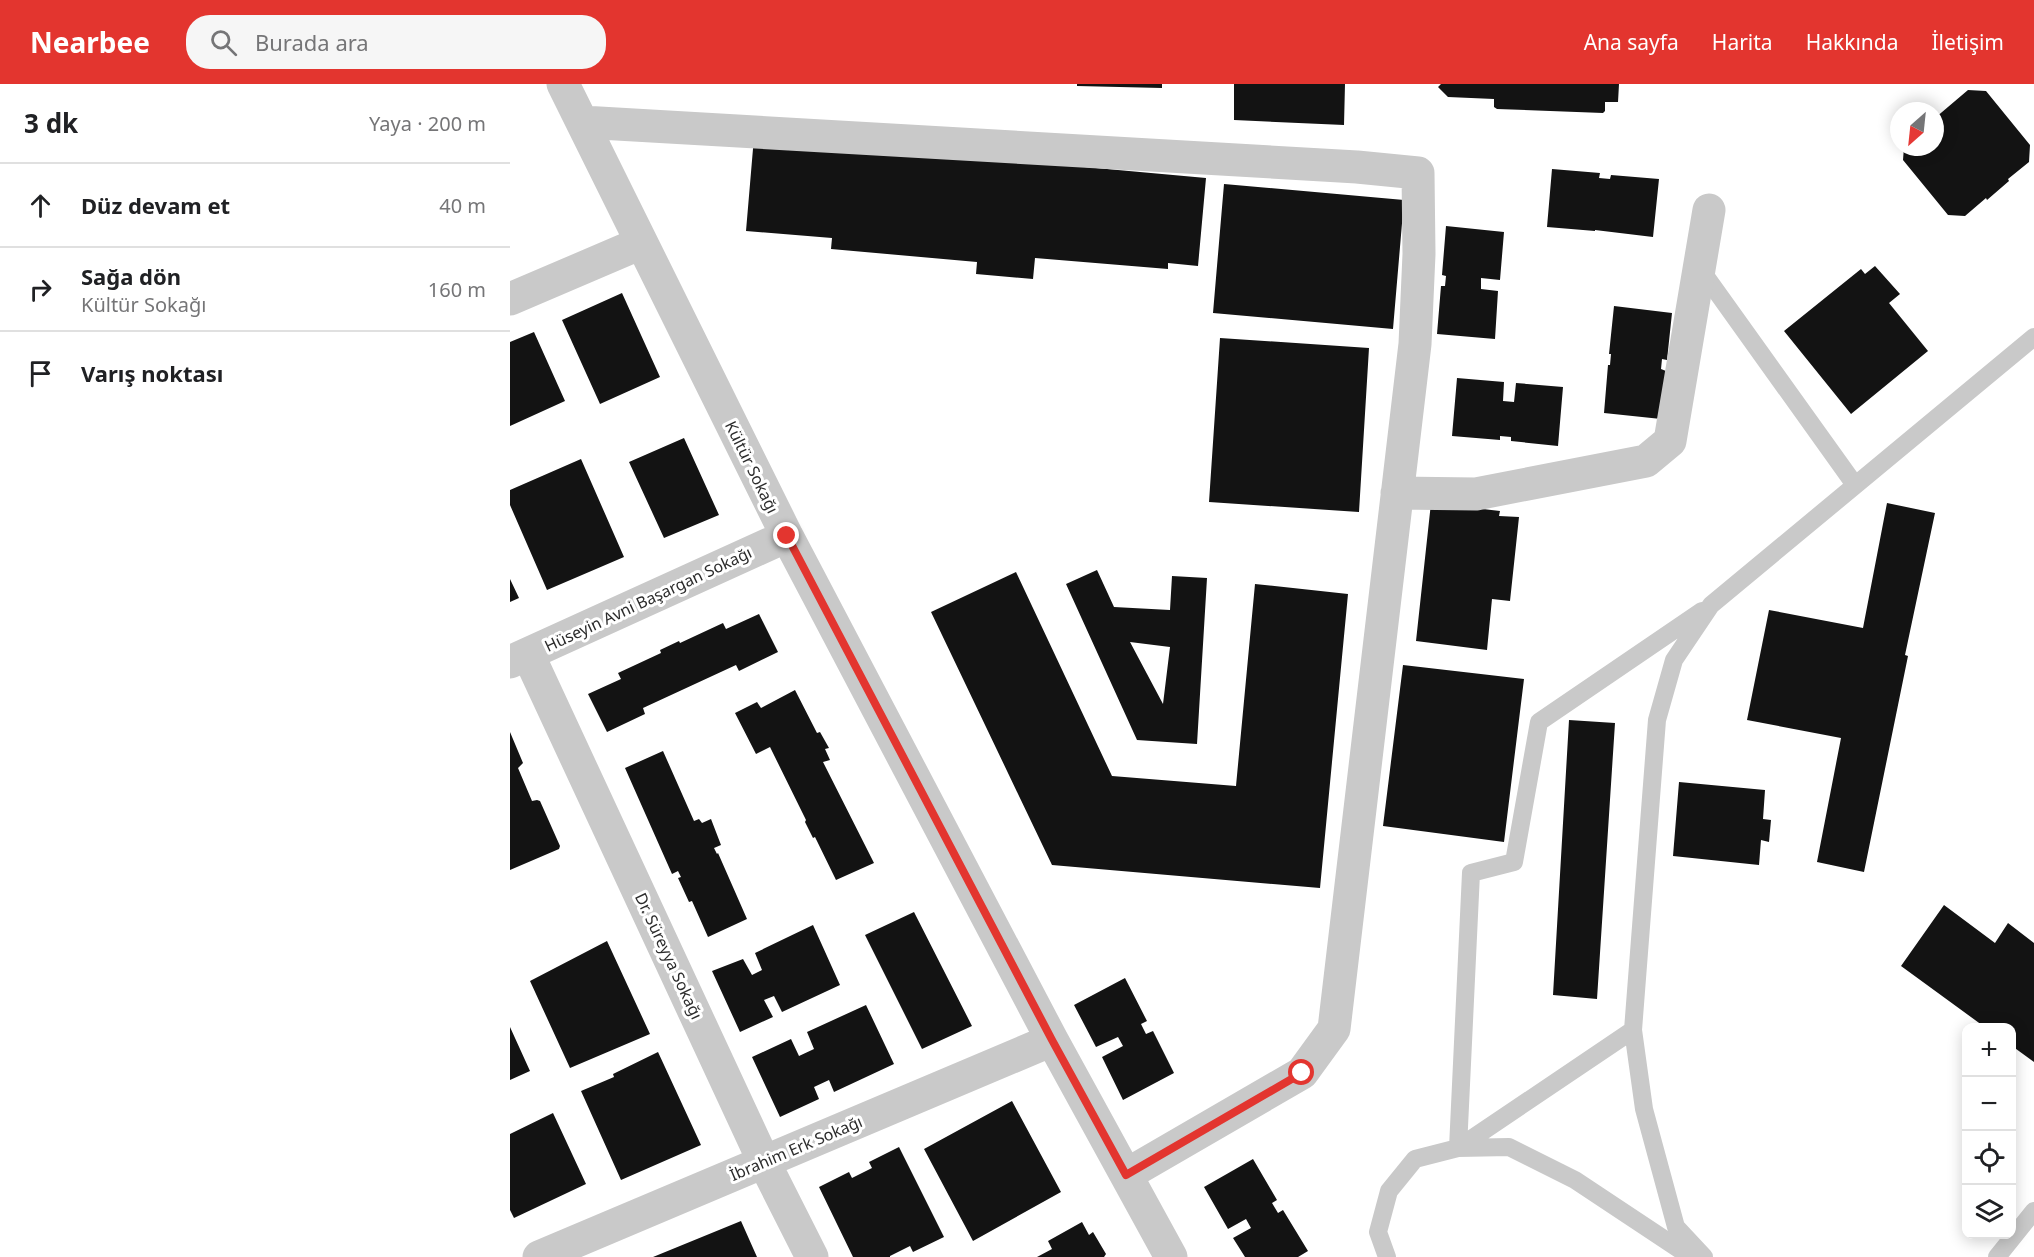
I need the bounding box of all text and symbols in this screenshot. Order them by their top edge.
search box [186,15,606,69]
text: Nearbee [30,23,150,61]
icon: search [207,26,240,59]
text: Burada ara [255,27,369,57]
text: Ana sayfa [1584,28,1679,56]
text: Harita [1712,28,1773,56]
text: Hakkında [1806,28,1899,56]
text: İletişim [1932,28,2004,56]
north arrow [1890,102,1944,156]
text: 3 dk [24,105,78,141]
text: Yaya · 200 m [369,110,486,137]
icon: ahead [24,189,57,222]
text: Düz devam et [81,190,230,220]
text: 40 m [439,192,486,219]
text: Sağa dön [81,261,181,291]
icon: right [24,273,57,306]
text: 160 m [428,276,486,303]
text: Kültür Sokağı [81,291,206,318]
icon: arrive [24,357,57,390]
text: Varış noktası [81,358,223,388]
street label: Kültür Sokağı [720,417,784,517]
route end [773,522,799,548]
street label: Hüseyin Avni Başargan Sokağı [541,541,755,657]
street label: Dr. Süreyya Sokağı [630,889,708,1023]
map controls [1962,1023,2016,1239]
button: + [1962,1023,2016,1077]
route start [1288,1059,1314,1085]
button: − [1962,1077,2016,1131]
street label: İbrahim Erk Sokağı [726,1110,866,1186]
button: locate [1962,1131,2016,1185]
button: layers [1962,1185,2016,1239]

